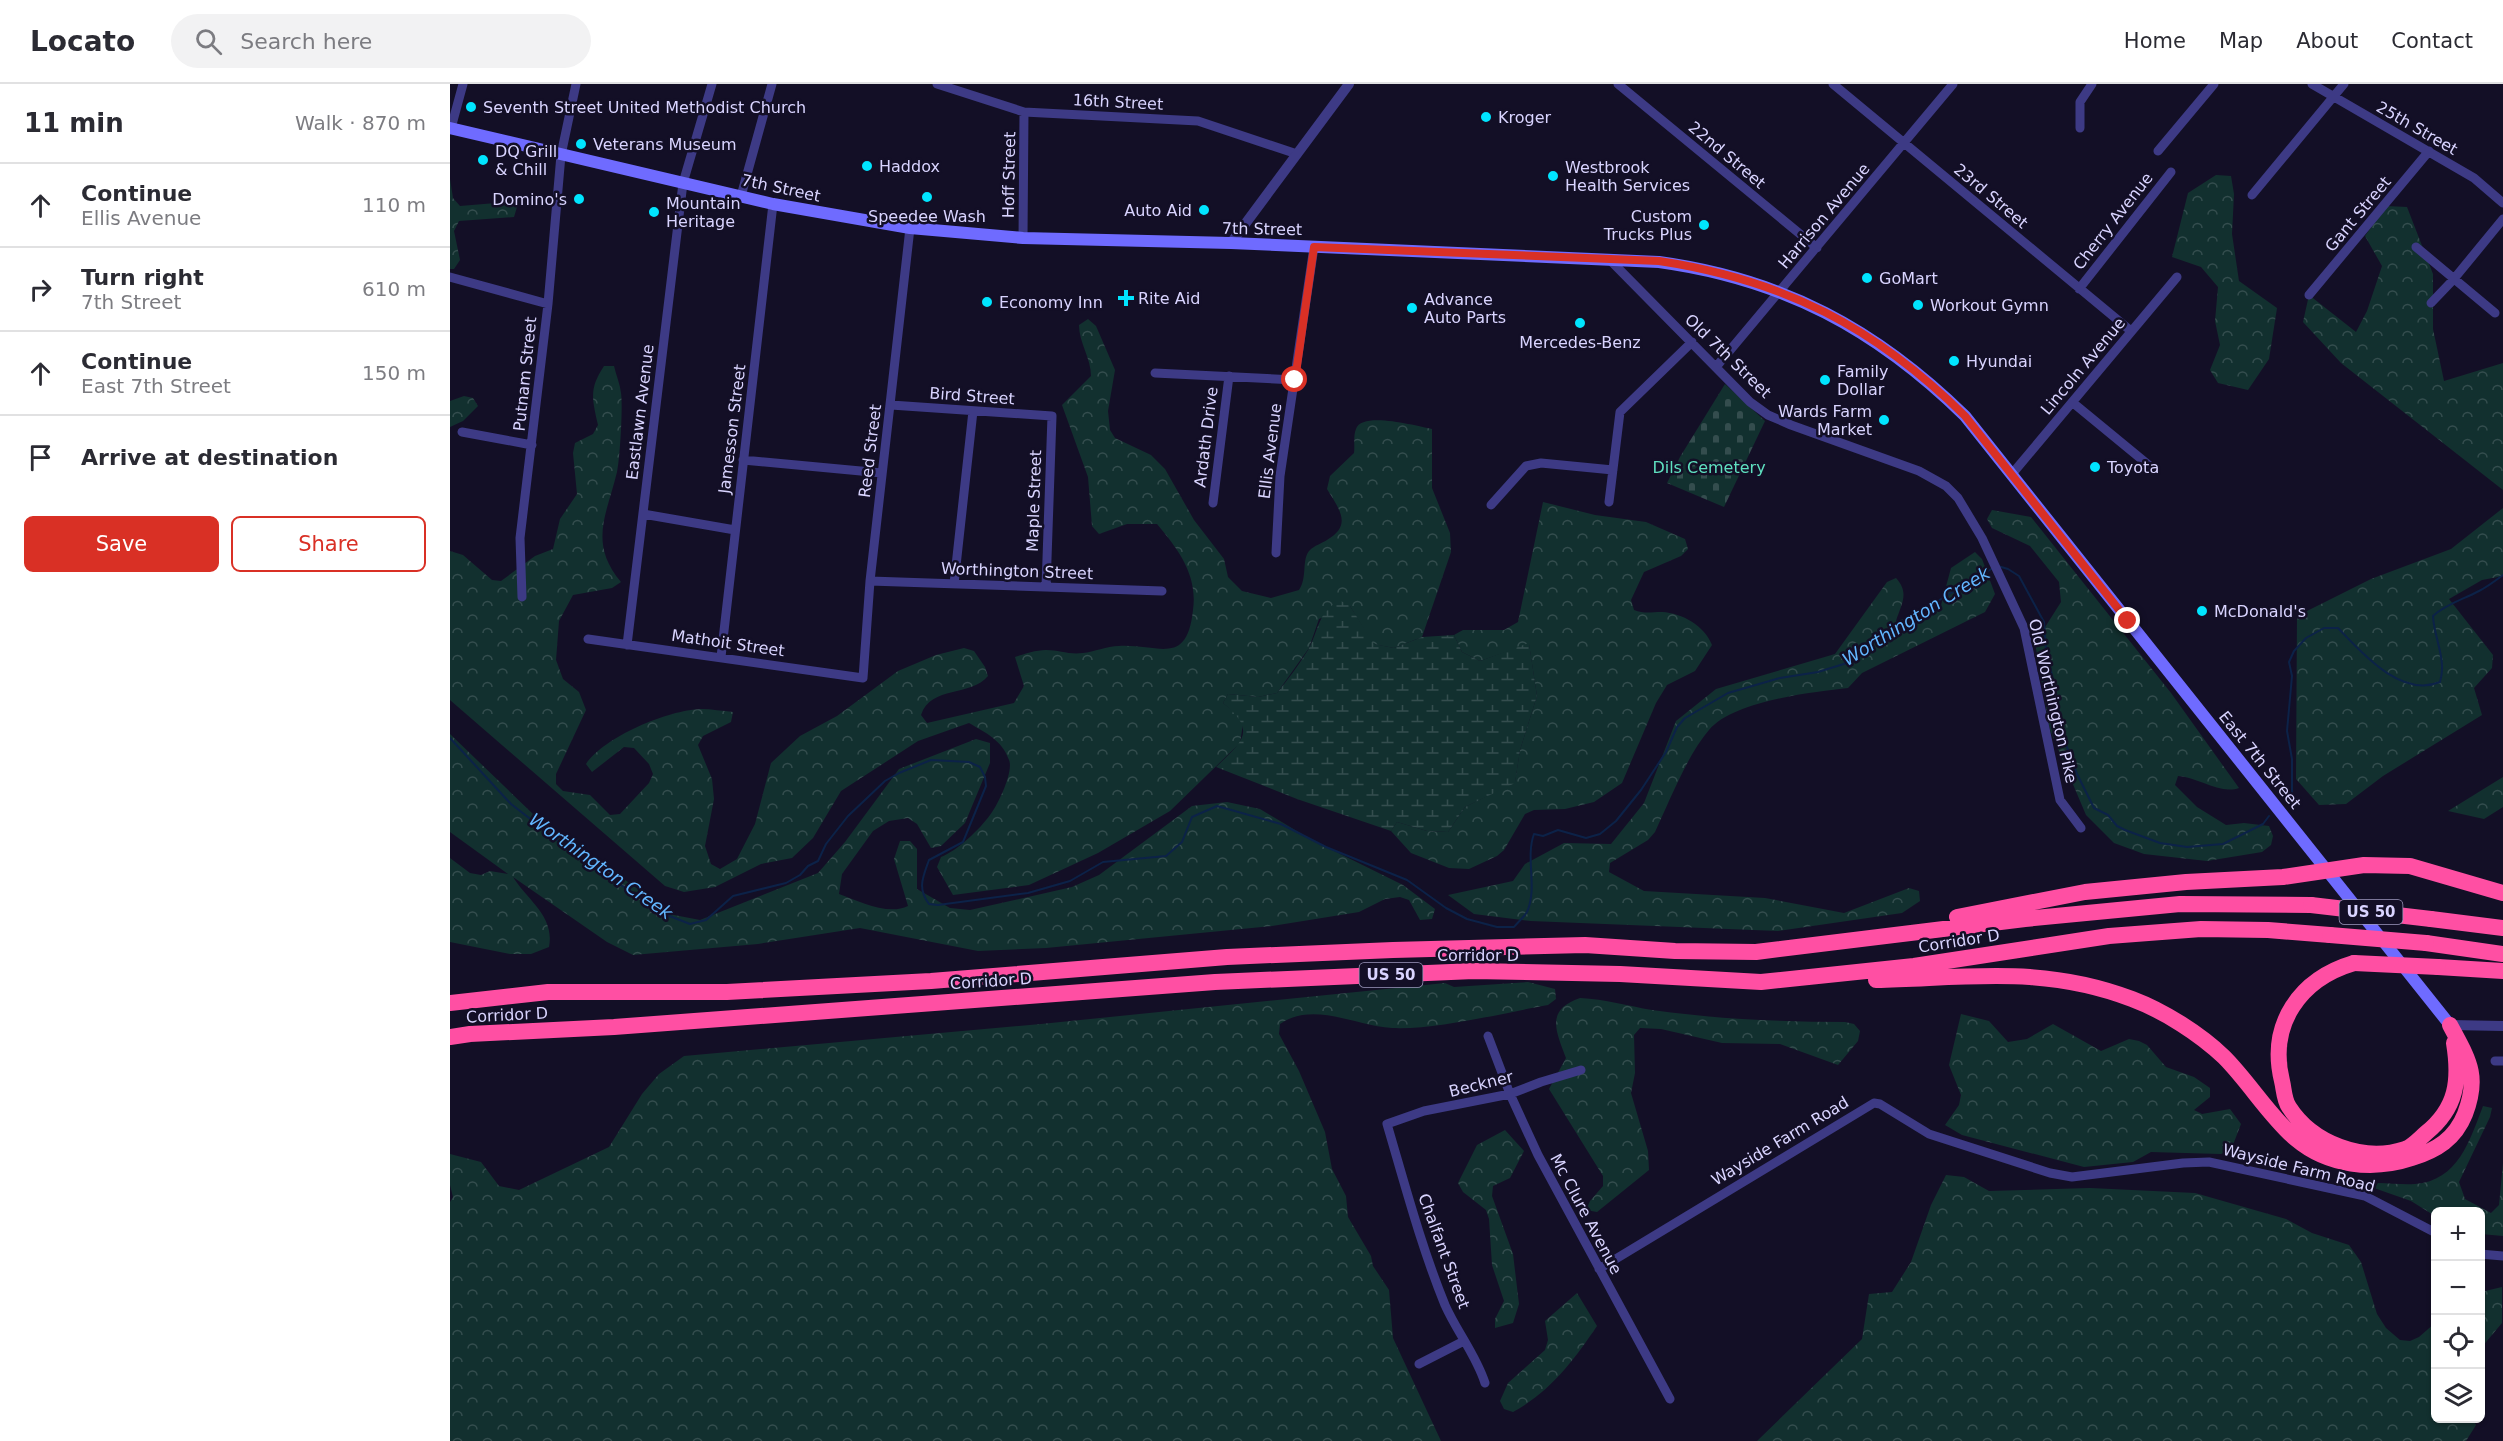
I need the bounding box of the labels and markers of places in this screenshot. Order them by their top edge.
place label: Seventh Street United Methodist Church [483,98,806,117]
marker: Seventh Street United Methodist Church [464,100,478,114]
place label: Kroger [1498,108,1552,127]
marker: Kroger [1479,110,1493,124]
place label: Veterans Museum [593,135,736,154]
marker: Veterans Museum [574,137,588,151]
place label: DQ Grill & Chill [495,142,557,179]
marker: DQ Grill & Chill [476,153,490,167]
place label: Haddox [879,157,940,176]
place label: Westbrook Health Services [1565,158,1690,195]
marker: Haddox [860,159,874,173]
marker: Westbrook Health Services [1546,169,1560,183]
place label: Domino's [492,190,567,209]
marker: Speedee Wash [920,190,934,204]
marker: Domino's [572,192,586,206]
place label: Mountain Heritage [666,194,741,231]
place label: Auto Aid [1124,201,1192,220]
marker: Auto Aid [1197,203,1211,217]
marker: Mountain Heritage [647,205,661,219]
place label: Speedee Wash [868,207,986,226]
place label: Custom Trucks Plus [1603,207,1692,244]
marker: Custom Trucks Plus [1697,218,1711,232]
place label: GoMart [1879,269,1938,288]
marker: GoMart [1860,271,1874,285]
place label: Rite Aid [1138,289,1200,308]
place label: Advance Auto Parts [1424,290,1506,327]
marker: Rite Aid [1119,291,1133,305]
place label: Economy Inn [999,293,1103,312]
marker: Economy Inn [980,295,994,309]
place label: Workout Gymn [1930,296,2049,315]
marker: Workout Gymn [1911,298,1925,312]
marker: Advance Auto Parts [1405,301,1419,315]
marker: Mercedes-Benz [1573,316,1587,330]
place label: Mercedes-Benz [1519,333,1641,352]
place label: Hyundai [1966,352,2032,371]
marker: Hyundai [1947,354,1961,368]
place label: Family Dollar [1837,362,1888,399]
marker: Family Dollar [1818,373,1832,387]
place label: Wards Farm Market [1778,402,1872,439]
marker: Wards Farm Market [1877,413,1891,427]
place label: Toyota [2106,458,2159,477]
marker: Toyota [2088,460,2102,474]
place label: McDonald's [2214,602,2306,621]
marker: McDonald's [2195,604,2209,618]

